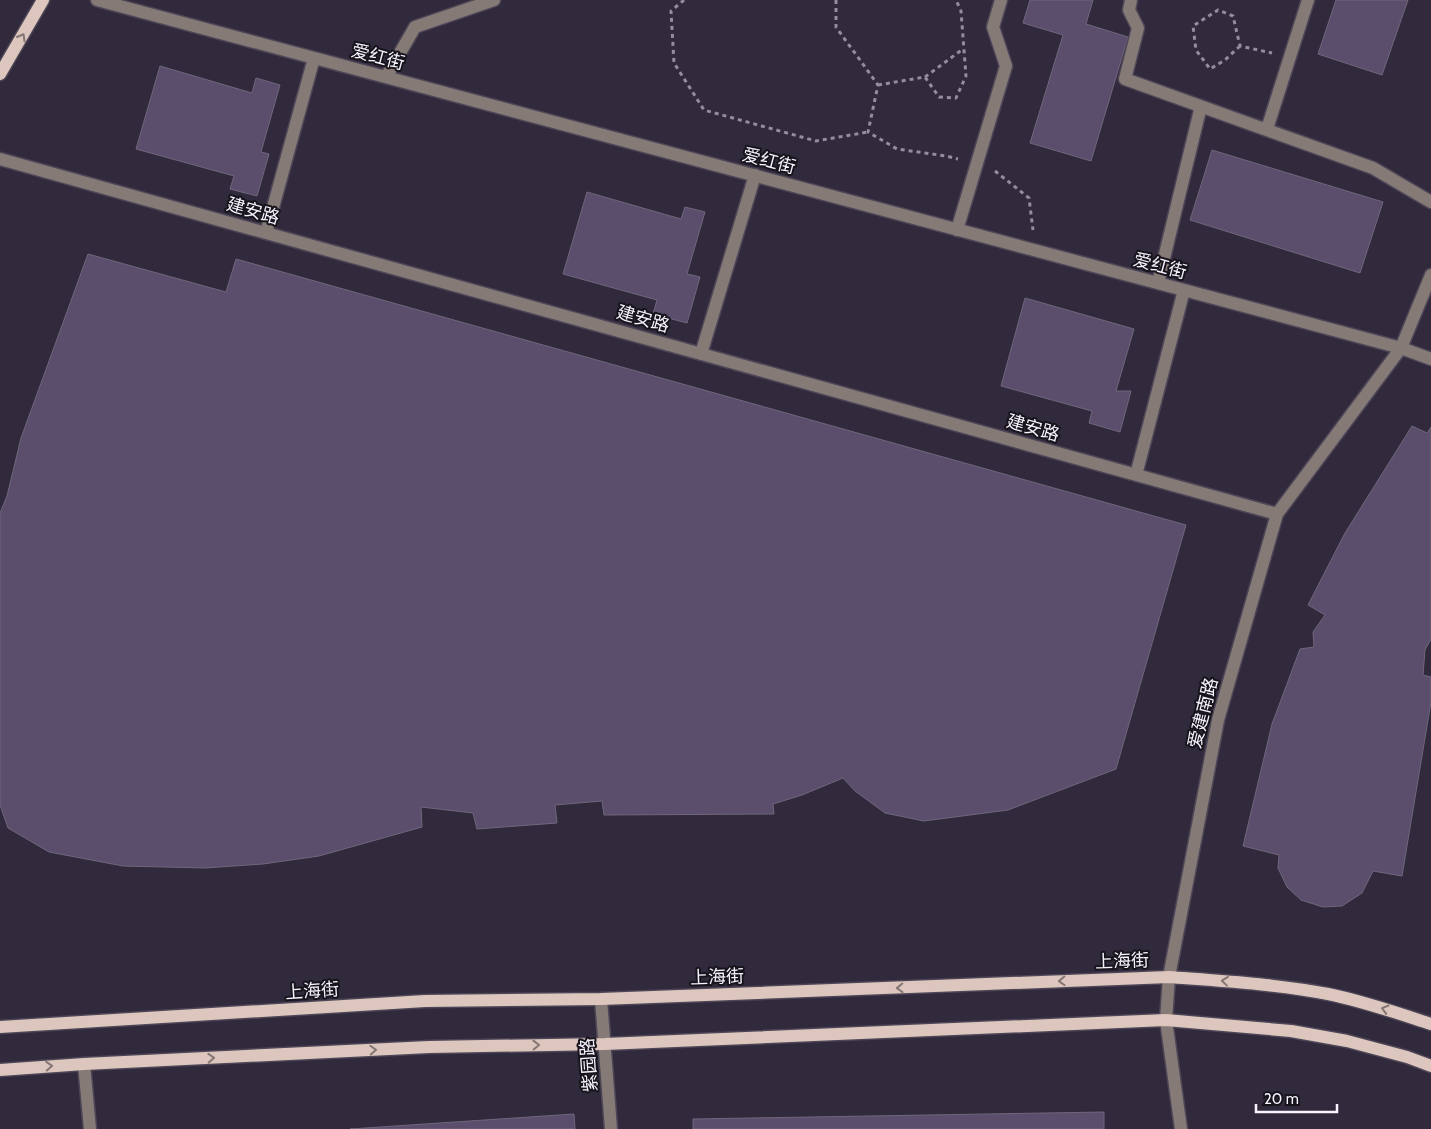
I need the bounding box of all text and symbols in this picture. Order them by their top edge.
one-way arrow [15,34,25,43]
street label: 爱红街 [349,39,407,75]
street label: 爱红街 [740,143,798,179]
street label: 建安路 [224,193,282,229]
street label: 爱红街 [1131,248,1189,284]
street label: 建安路 [614,301,672,337]
street label: 建安路 [1004,410,1062,446]
street label: 爱建南路 [1184,675,1222,751]
street label: 上海街 [1095,949,1149,973]
street label: 上海街 [690,965,744,989]
one-way arrow [1058,976,1066,987]
one-way arrow [1220,976,1228,987]
street label: 上海街 [284,978,340,1004]
one-way arrow [896,982,904,993]
one-way arrow [1381,1004,1389,1014]
street label: 紫园路 [576,1037,602,1093]
one-way arrow [532,1040,540,1050]
one-way arrow [370,1045,377,1055]
one-way arrow [207,1052,215,1063]
one-way arrow [45,1061,53,1072]
scale bar [1256,1082,1337,1114]
text: 20 m [1264,1090,1299,1108]

